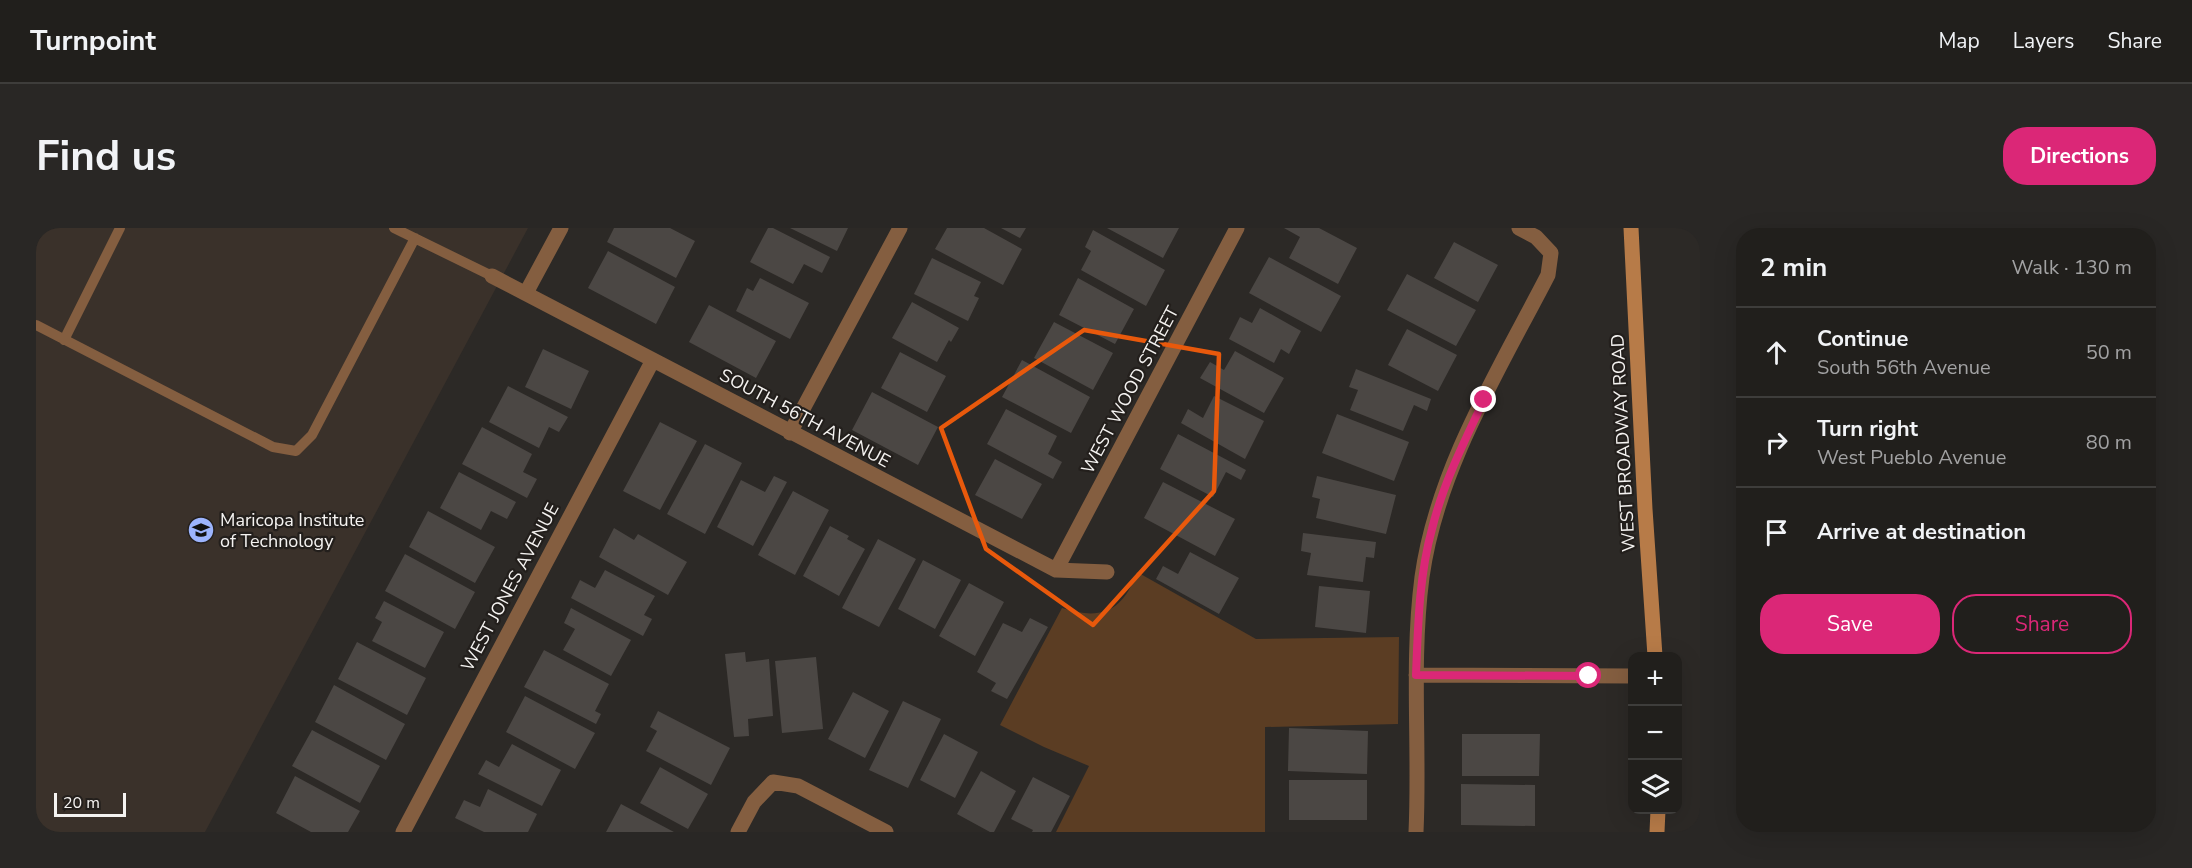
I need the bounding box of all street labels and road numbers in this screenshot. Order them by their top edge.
street label: WEST WOOD STREET [1076,302,1185,478]
street label: WEST BROADWAY ROAD [1605,333,1641,553]
street label: SOUTH 56TH AVENUE [716,363,894,473]
street label: WEST JONES AVENUE [455,499,565,675]

